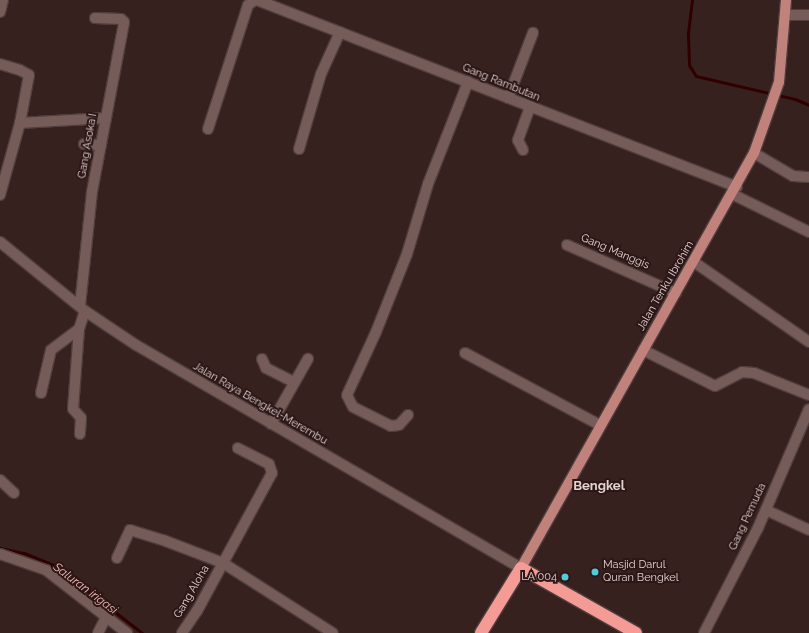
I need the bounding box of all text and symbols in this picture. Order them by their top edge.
street label: Gang Rambutan [460,61,542,105]
street label: Gang Asoka I [76,112,100,180]
street label: Gang Manggis [579,232,651,272]
street label: Jalan Tenku Ibrohim [635,239,697,333]
street label: Jalan Raya Bengkel-Merembu [190,360,330,448]
district label: Bengkel [573,478,625,494]
street label: Gang Pemuda [727,481,769,553]
place label: Masjid Darul Quran Bengkel [603,559,679,585]
water label: Saluran irigasi [50,560,120,618]
street label: Gang Aloha [171,563,213,621]
marker: Masjid Darul Quran Bengkel [590,567,600,577]
place label: LA 004 [521,570,557,584]
marker: LA 004 [560,572,570,582]

